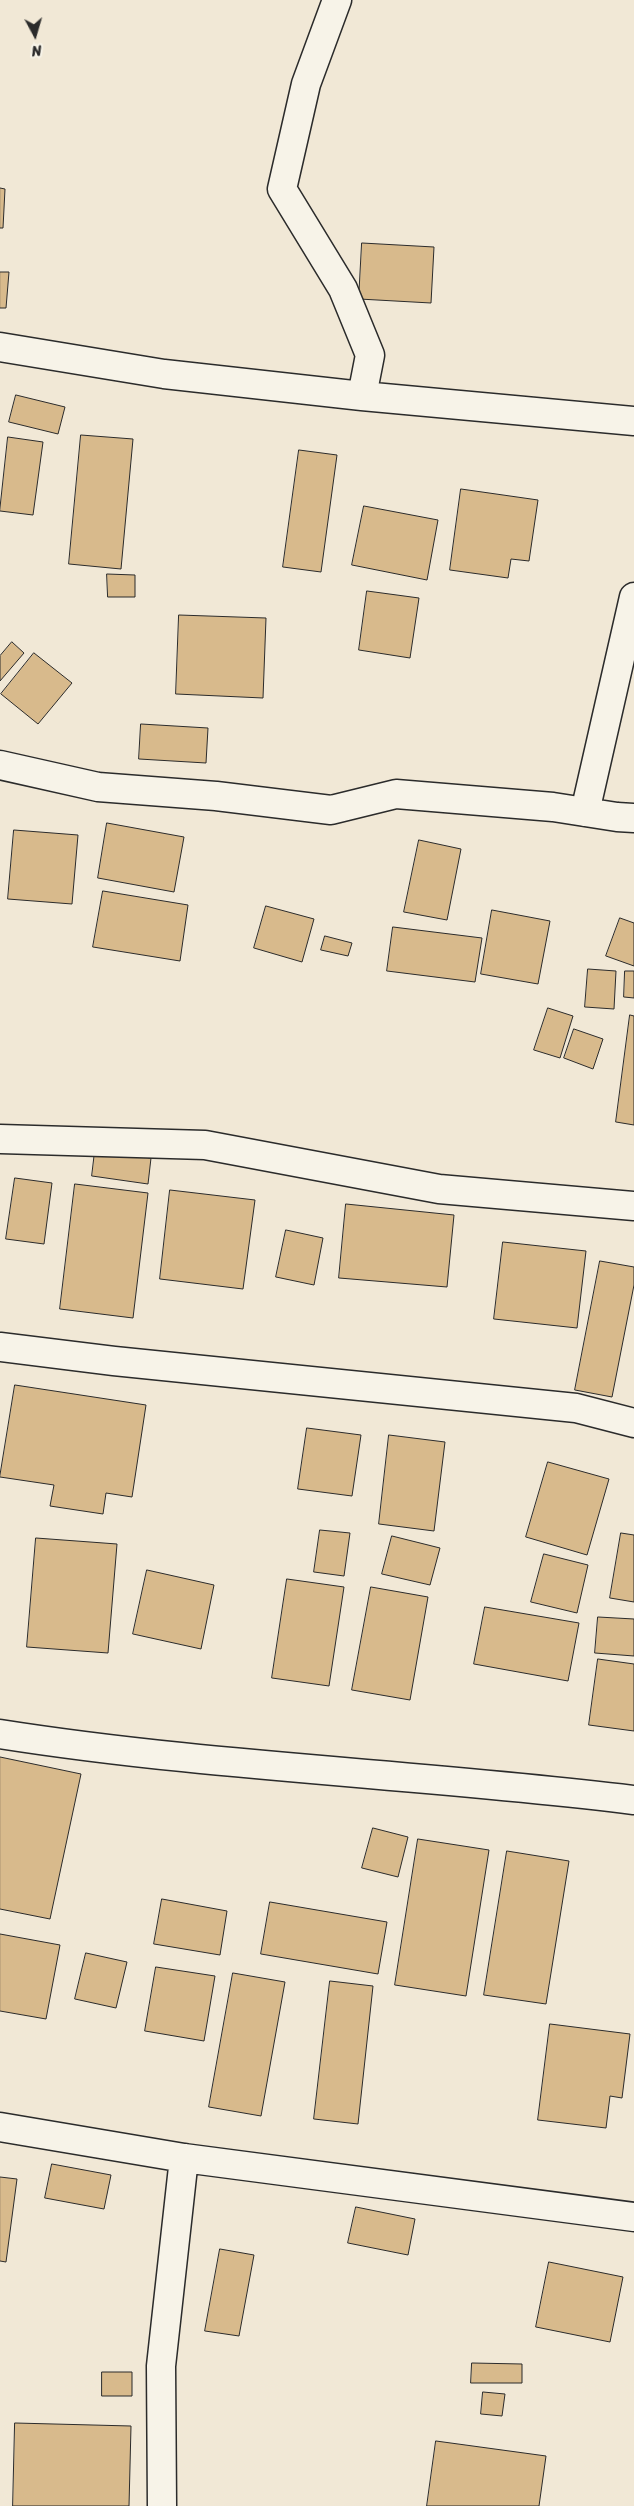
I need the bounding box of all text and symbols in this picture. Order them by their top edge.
north arrow [10,10,60,60]
text: N [30,37,43,63]

